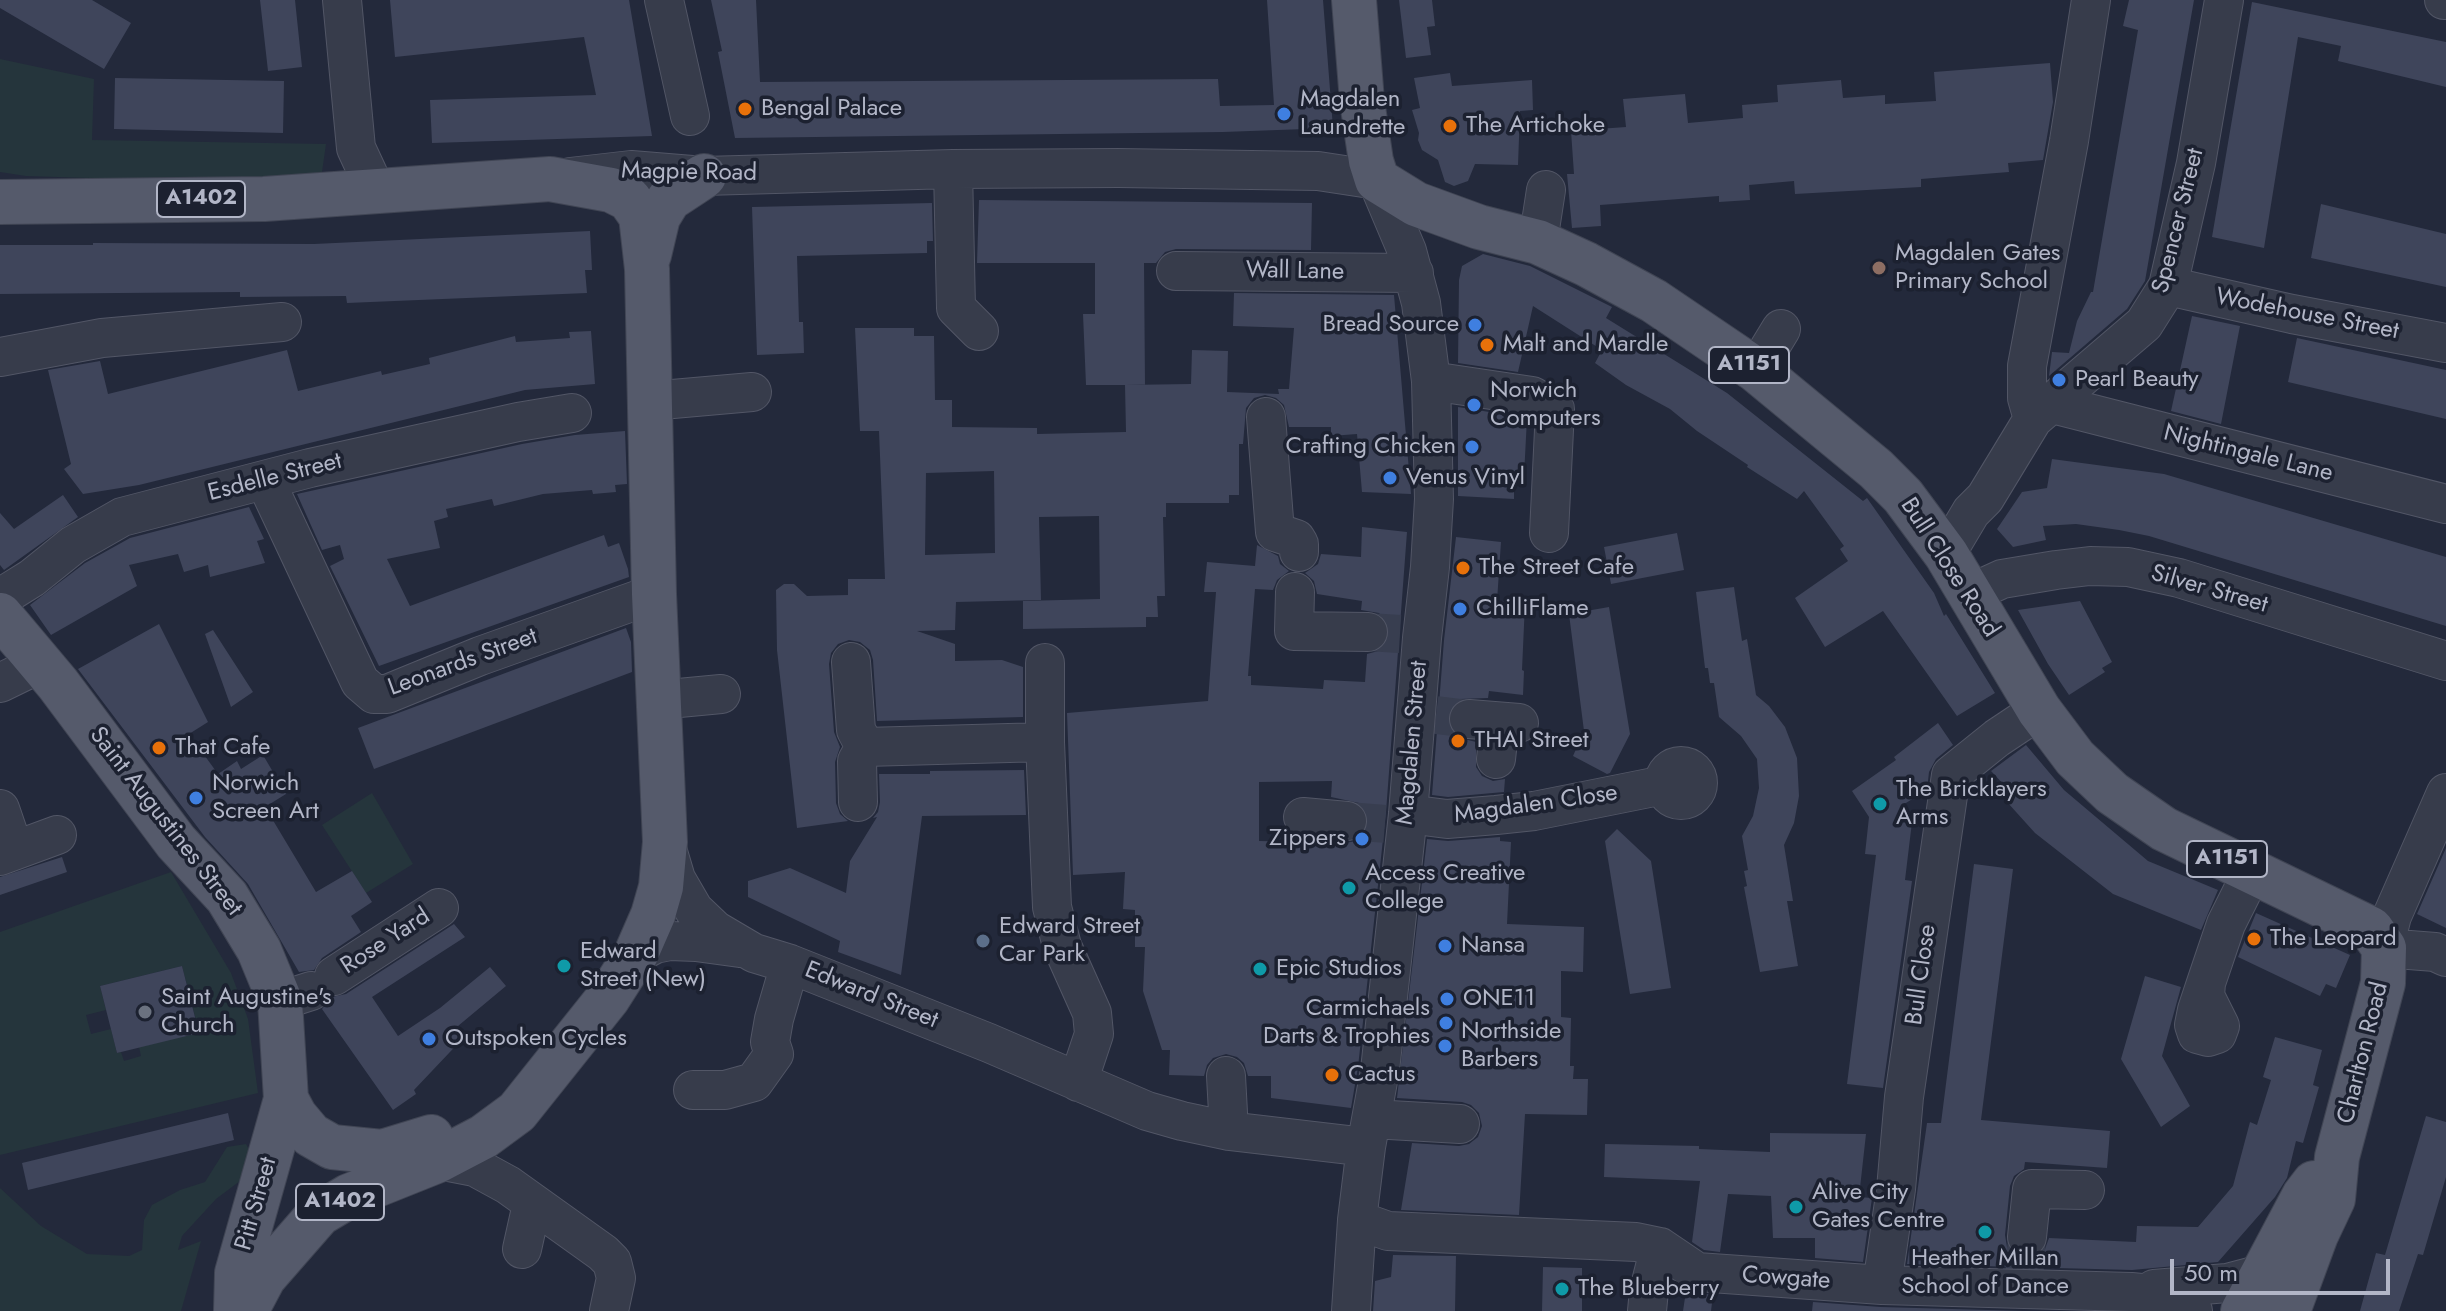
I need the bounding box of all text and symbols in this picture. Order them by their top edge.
place label: Magdalen Laundrette [1300,86,1405,142]
place label: Bengal Palace [761,95,902,123]
marker: Bengal Palace [736,100,754,118]
marker: Magdalen Laundrette [1275,105,1293,123]
place label: The Artichoke [1466,112,1605,140]
marker: The Artichoke [1441,117,1459,135]
street label: Spencer Street [2147,146,2211,296]
street label: Magpie Road [621,157,757,189]
road number: A1402 [157,181,245,217]
place label: Magdalen Gates Primary School [1895,240,2061,296]
street label: Wall Lane [1246,257,1344,287]
marker: Magdalen Gates Primary School [1870,259,1888,277]
street label: Wodehouse Street [2213,283,2401,347]
place label: Bread Source [1322,311,1459,339]
marker: Bread Source [1466,316,1484,334]
place label: Malt and Mardle [1503,331,1668,359]
marker: Malt and Mardle [1478,336,1496,354]
road number: A1151 [1709,347,1789,383]
place label: Pearl Beauty [2075,366,2199,394]
marker: Pearl Beauty [2050,371,2068,389]
place label: Norwich Computers [1490,377,1601,433]
marker: Norwich Computers [1465,396,1483,414]
street label: Nightingale Lane [2160,419,2336,489]
place label: Crafting Chicken [1286,433,1456,461]
marker: Crafting Chicken [1463,438,1481,456]
street label: Esdelle Street [205,447,345,509]
place label: Venus Vinyl [1406,464,1525,492]
marker: Venus Vinyl [1381,469,1399,487]
street label: Bull Close Road [1893,493,2005,643]
place label: The Street Cafe [1479,554,1634,582]
marker: The Street Cafe [1454,559,1472,577]
street label: Silver Street [2147,560,2271,620]
place label: ChilliFlame [1476,595,1589,623]
marker: ChilliFlame [1451,600,1469,618]
street label: Leonards Street [385,623,541,703]
street label: Magdalen Street [1391,660,1435,826]
street label: Saint Augustines Street [82,722,248,922]
place label: THAI Street [1474,727,1589,755]
marker: THAI Street [1449,732,1467,750]
place label: That Cafe [175,734,270,762]
marker: That Cafe [150,739,168,757]
place label: Norwich Screen Art [212,770,319,826]
place label: The Bricklayers Arms [1896,776,2047,832]
street label: Magdalen Close [1452,779,1620,831]
marker: Norwich Screen Art [187,789,205,807]
marker: The Bricklayers Arms [1871,795,1889,813]
place label: Zippers [1269,825,1346,853]
marker: Zippers [1353,830,1371,848]
road number: A1151 [2187,841,2267,877]
place label: Access Creative College [1365,860,1525,916]
marker: Access Creative College [1340,879,1358,897]
street label: Rose Yard [336,903,436,981]
place label: Edward Street Car Park [999,913,1140,969]
street label: Bull Close [1901,923,1943,1027]
place label: The Leopard [2270,925,2397,953]
marker: The Leopard [2245,930,2263,948]
marker: Edward Street Car Park [974,932,992,950]
place label: Nansa [1461,932,1525,960]
marker: Nansa [1436,937,1454,955]
place label: Edward Street (New) [580,938,706,994]
place label: Epic Studios [1276,955,1402,983]
street label: Edward Street [800,956,942,1036]
marker: Edward Street (New) [555,957,573,975]
marker: Epic Studios [1251,960,1269,978]
street label: Charlton Road [2333,979,2395,1127]
place label: Saint Augustine's Church [161,984,332,1040]
place label: ONE11 [1463,985,1535,1013]
marker: ONE11 [1438,990,1456,1008]
place label: Carmichaels Darts & Trophies [1263,995,1430,1051]
marker: Saint Augustine's Church [136,1003,154,1021]
marker: Carmichaels Darts & Trophies [1437,1014,1455,1032]
place label: Northside Barbers [1461,1018,1561,1074]
place label: Outspoken Cycles [445,1025,627,1053]
marker: Outspoken Cycles [420,1030,438,1048]
marker: Northside Barbers [1436,1037,1454,1055]
place label: Cactus [1348,1061,1415,1089]
marker: Cactus [1323,1066,1341,1084]
street label: Pitt Street [230,1154,284,1254]
place label: Alive City Gates Centre [1812,1179,1945,1235]
road number: A1402 [296,1184,384,1220]
marker: Alive City Gates Centre [1787,1198,1805,1216]
marker: Heather Millan School of Dance [1976,1223,1994,1241]
scale bar [2174,1243,2394,1293]
place label: Heather Millan School of Dance [1901,1245,2069,1301]
text: 50 m [2184,1255,2238,1290]
street label: Cowgate [1741,1262,1831,1296]
place label: The Blueberry [1578,1275,1719,1303]
marker: The Blueberry [1553,1280,1571,1298]

